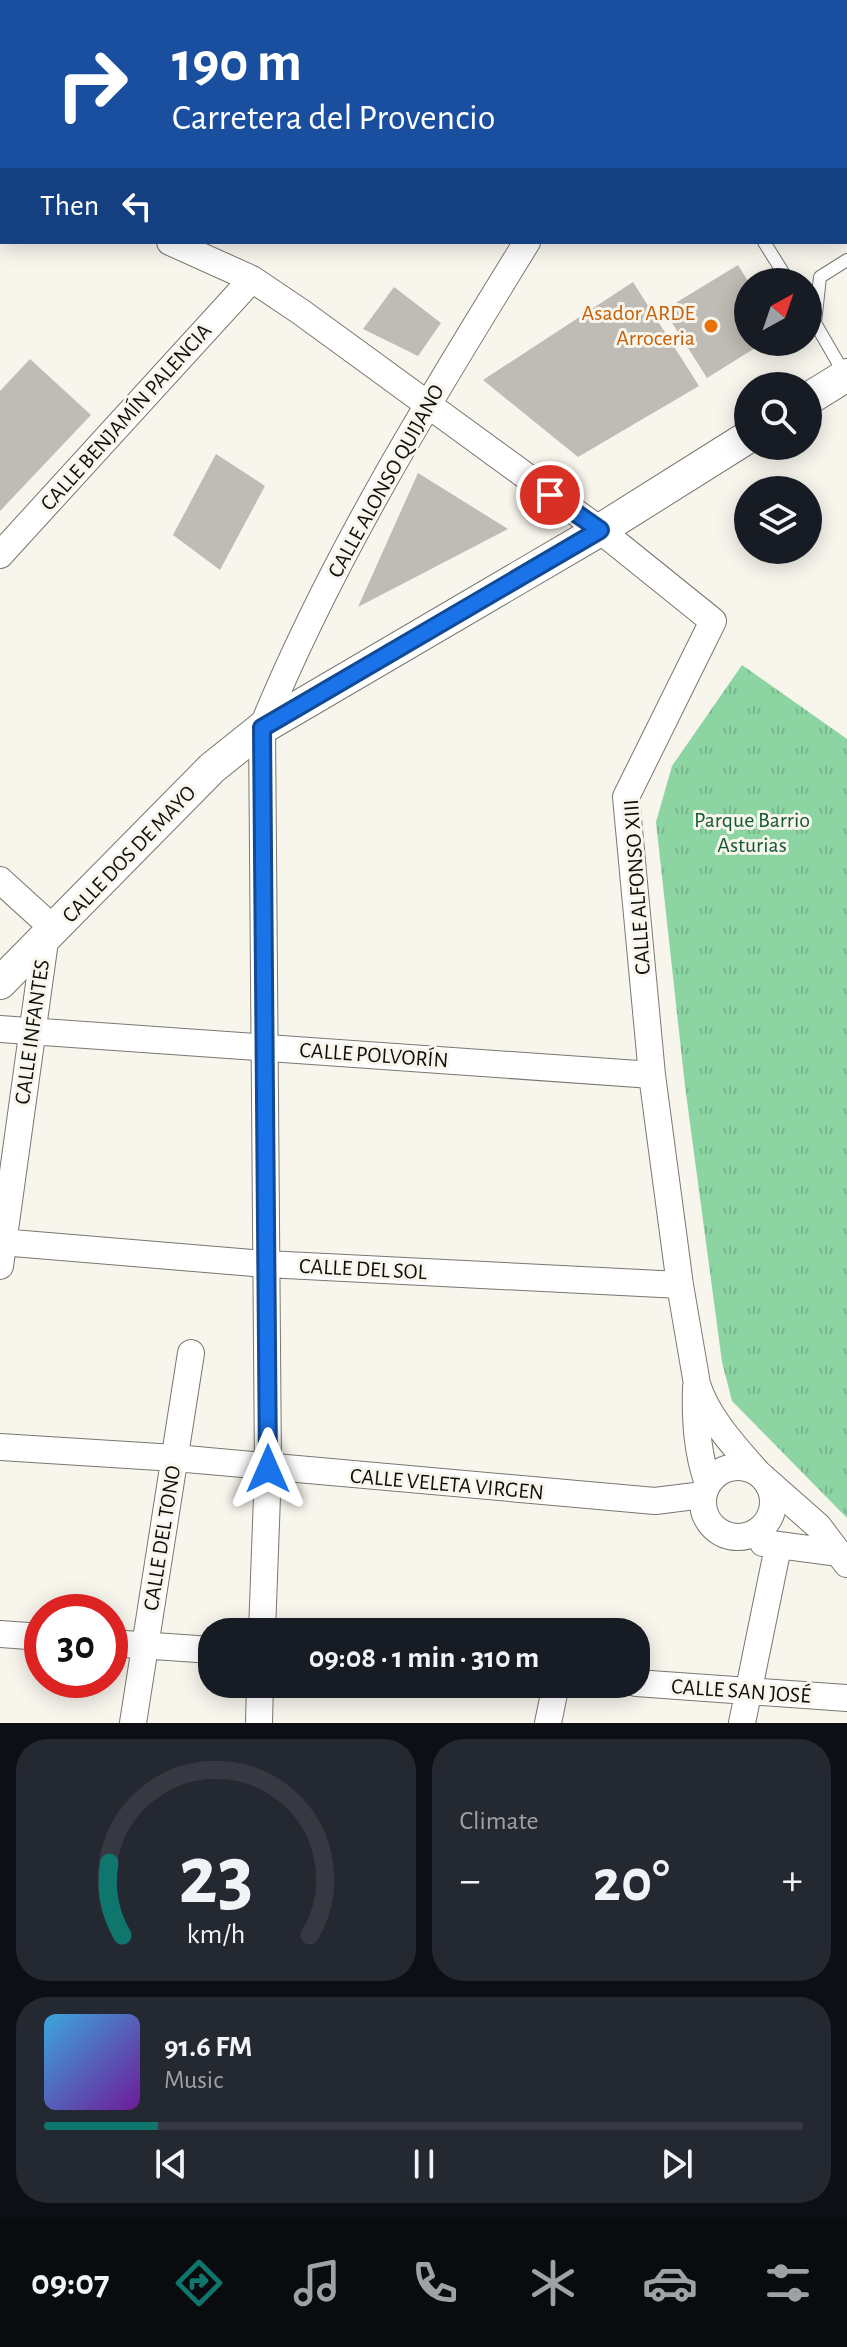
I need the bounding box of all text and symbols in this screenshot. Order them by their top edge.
icon: right [40,32,144,136]
text: 190 m [172,35,302,91]
text: Carretera del Provencio [172,100,495,136]
icon: left [115,184,159,228]
text: Then [40,191,99,221]
north arrow [734,268,822,356]
map controls [734,268,822,564]
place label: Asador ARDE Arroceria [582,302,695,349]
marker: Asador ARDE Arroceria [702,317,720,335]
street label: CALLE BENJAMÍN PALENCIA [36,318,216,515]
button: search [734,372,822,460]
street label: CALLE ALONSO QUIJANO [324,381,448,581]
pin [516,461,584,529]
icon: arrive [528,473,572,517]
button: layers [734,476,822,564]
street label: CALLE DOS DE MAYO [58,781,200,927]
street label: CALLE ALFONSO XIII [620,799,654,975]
park label: Parque Barrio Asturias [694,809,810,856]
street label: CALLE INFANTES [11,958,53,1106]
street label: CALLE POLVORÍN [299,1038,449,1071]
street label: CALLE DEL SOL [299,1255,428,1283]
position arrow [226,1427,310,1511]
street label: CALLE DEL TONO [140,1464,184,1612]
street label: CALLE VELETA VIRGEN [349,1465,545,1503]
speed limit sign: 30 [24,1594,128,1698]
text: 09:08 · 1 min · 310 m [309,1643,539,1673]
street label: CALLE SAN JOSÉ [670,1674,812,1707]
text: Climate [460,1808,538,1834]
text: 23 [178,1835,253,1919]
text: 20° [593,1852,670,1912]
text: − [460,1859,481,1903]
text: + [782,1859,803,1903]
text: km/h [186,1920,245,1949]
text: 91.6 FM [164,2032,252,2062]
text: Music [164,2067,223,2093]
icon: previous [149,2142,193,2186]
icon: pause [402,2142,446,2186]
icon: next [655,2142,699,2186]
icon: directions [171,2255,227,2311]
icon: music [289,2255,345,2311]
icon: phone [407,2255,463,2311]
icon: climate [525,2255,581,2311]
icon: car [642,2255,698,2311]
icon: filters [760,2255,816,2311]
text: 09:07 [31,2265,110,2301]

